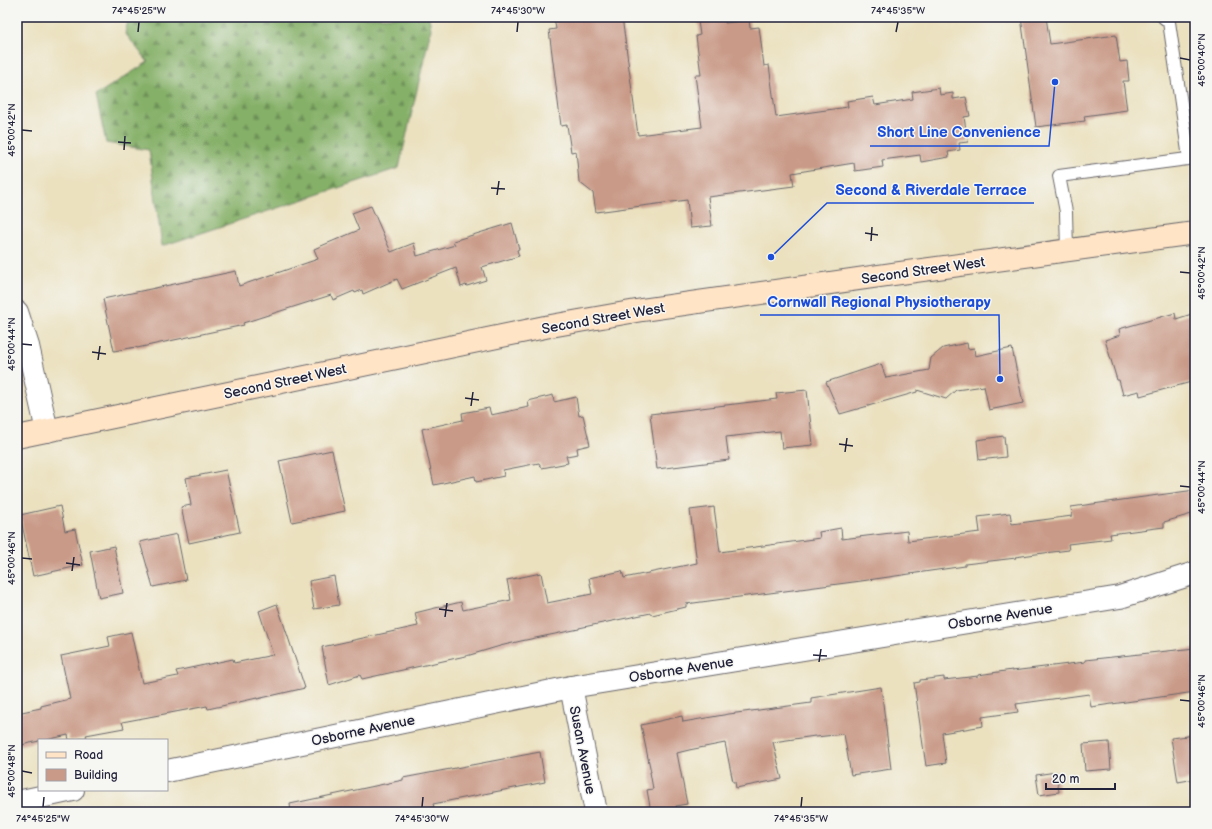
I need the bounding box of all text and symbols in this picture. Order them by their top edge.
text: 74°45'25"W [112,5,166,17]
text: 74°45'30"W [491,5,545,17]
text: 74°45'35"W [871,5,925,17]
text: 45°00'40"N [1196,33,1208,87]
text: 45°00'42"N [6,103,18,157]
callout: Short Line Convenience [870,119,1049,146]
text: Short Line Convenience [877,123,1041,142]
callout: Second & Riverdale Terrace [827,176,1034,203]
text: Second & Riverdale Terrace [835,181,1027,200]
text: 45°00'42"N [1196,246,1208,300]
street label: Second Street West [860,253,987,288]
callout: Cornwall Regional Physiotherapy [760,288,999,315]
text: Cornwall Regional Physiotherapy [767,293,991,312]
street label: Second Street West [540,299,667,338]
text: 45°00'44"N [6,317,18,371]
street label: Second Street West [222,360,349,403]
text: 45°00'44"N [1196,460,1208,514]
text: 45°00'46"N [6,531,18,585]
street label: Osborne Avenue [947,600,1053,633]
street label: Osborne Avenue [628,653,734,686]
text: 45°00'46"N [1196,674,1208,728]
street label: Susan Avenue [566,704,599,796]
street label: Osborne Avenue [310,711,416,750]
legend [38,739,168,791]
text: 45°00'48"N [6,744,18,798]
text: Road [74,748,103,763]
scale bar [1046,765,1115,791]
text: Building [74,768,118,783]
text: 20 m [1052,772,1079,787]
text: 74°45'25"W [16,813,70,825]
text: 74°45'30"W [395,813,449,825]
text: 74°45'35"W [774,813,828,825]

